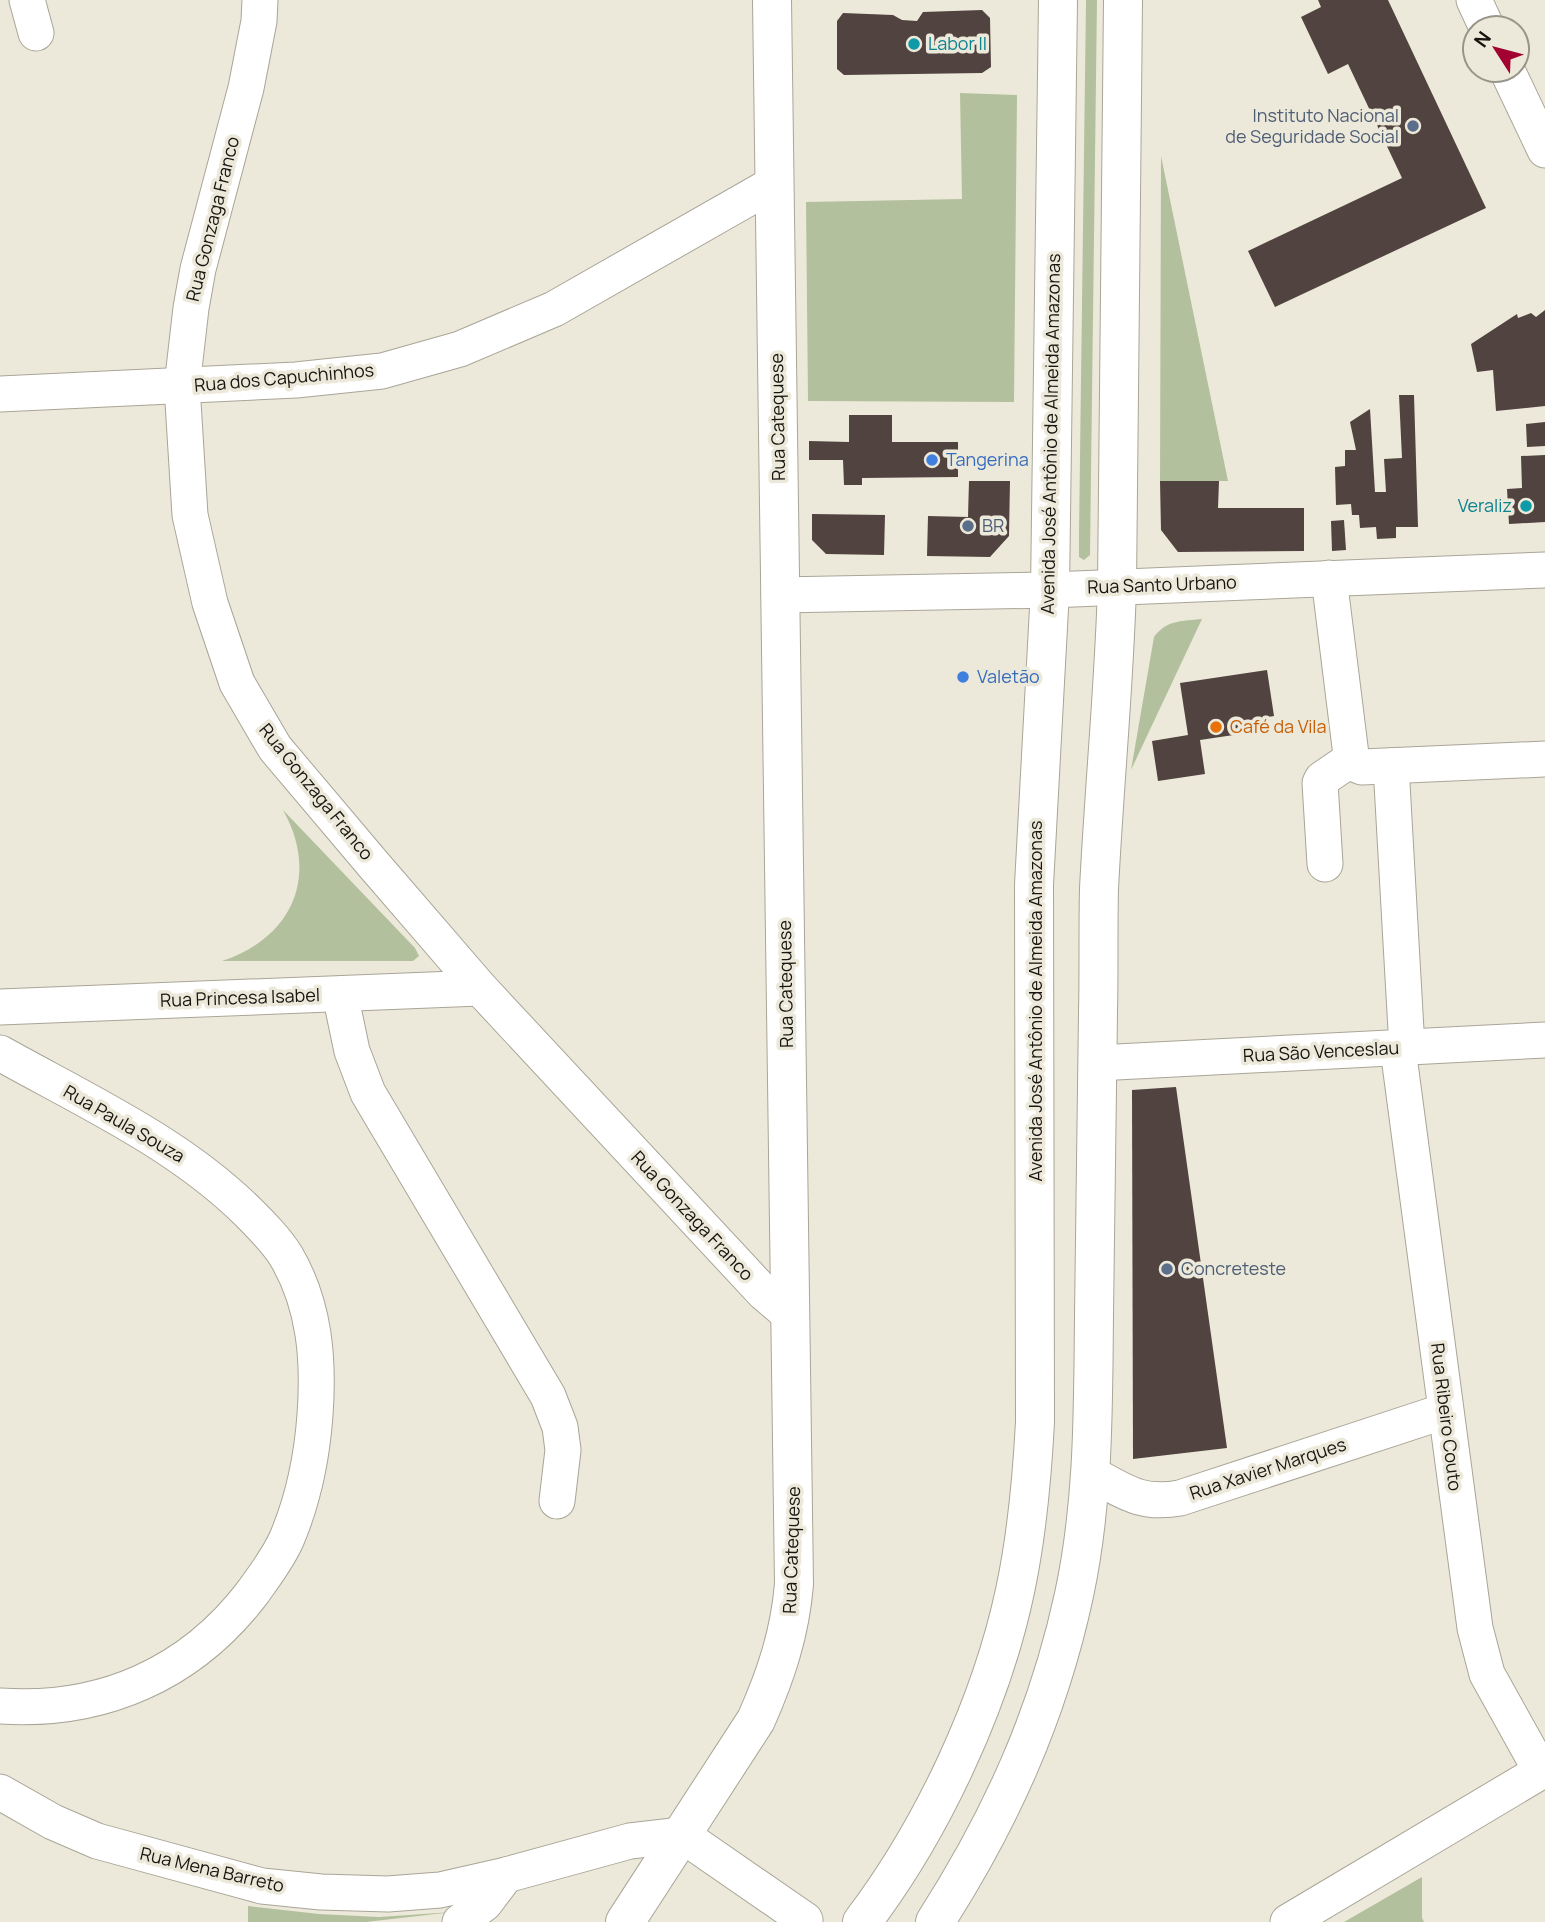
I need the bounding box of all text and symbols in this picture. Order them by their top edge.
north arrow [1461,14,1531,84]
text: N [1468,26,1497,52]
place label: Labor II [928,31,987,55]
marker: Labor II [906,36,922,52]
place label: Instituto Nacional de Seguridade Social [1225,103,1399,148]
marker: Instituto Nacional de Seguridade Social [1405,118,1421,134]
street label: Rua Gonzaga Franco [180,134,244,304]
street label: Avenida José Antônio de Almeida Amazonas [1035,253,1065,615]
street label: Rua Catequese [764,353,790,481]
street label: Rua dos Capuchinhos [193,357,375,397]
place label: Tangerina [946,447,1029,471]
marker: Tangerina [924,452,940,468]
place label: Veraliz [1458,493,1512,517]
marker: Veraliz [1518,498,1534,514]
place label: BR [982,513,1004,537]
marker: BR [960,518,976,534]
street label: Rua Santo Urbano [1087,569,1237,599]
place label: Valetão [977,664,1040,688]
marker: Valetão [955,669,971,685]
place label: Café da Vila [1230,714,1327,738]
street label: Rua Gonzaga Franco [254,718,379,865]
marker: Café da Vila [1208,719,1224,735]
street label: Avenida José Antônio de Almeida Amazonas [1023,821,1047,1181]
street label: Rua Catequese [772,920,798,1048]
street label: Rua Princesa Isabel [160,982,320,1012]
street label: Rua São Venceslau [1242,1035,1400,1067]
street label: Rua Paula Souza [60,1079,189,1168]
street label: Rua Gonzaga Franco [626,1145,759,1285]
place label: Concreteste [1181,1256,1286,1280]
marker: Concreteste [1159,1261,1175,1277]
street label: Rua Ribeiro Couto [1426,1342,1468,1492]
street label: Rua Xavier Marques [1186,1431,1349,1505]
street label: Rua Catequese [777,1486,805,1614]
street label: Rua Mena Barreto [138,1841,287,1897]

